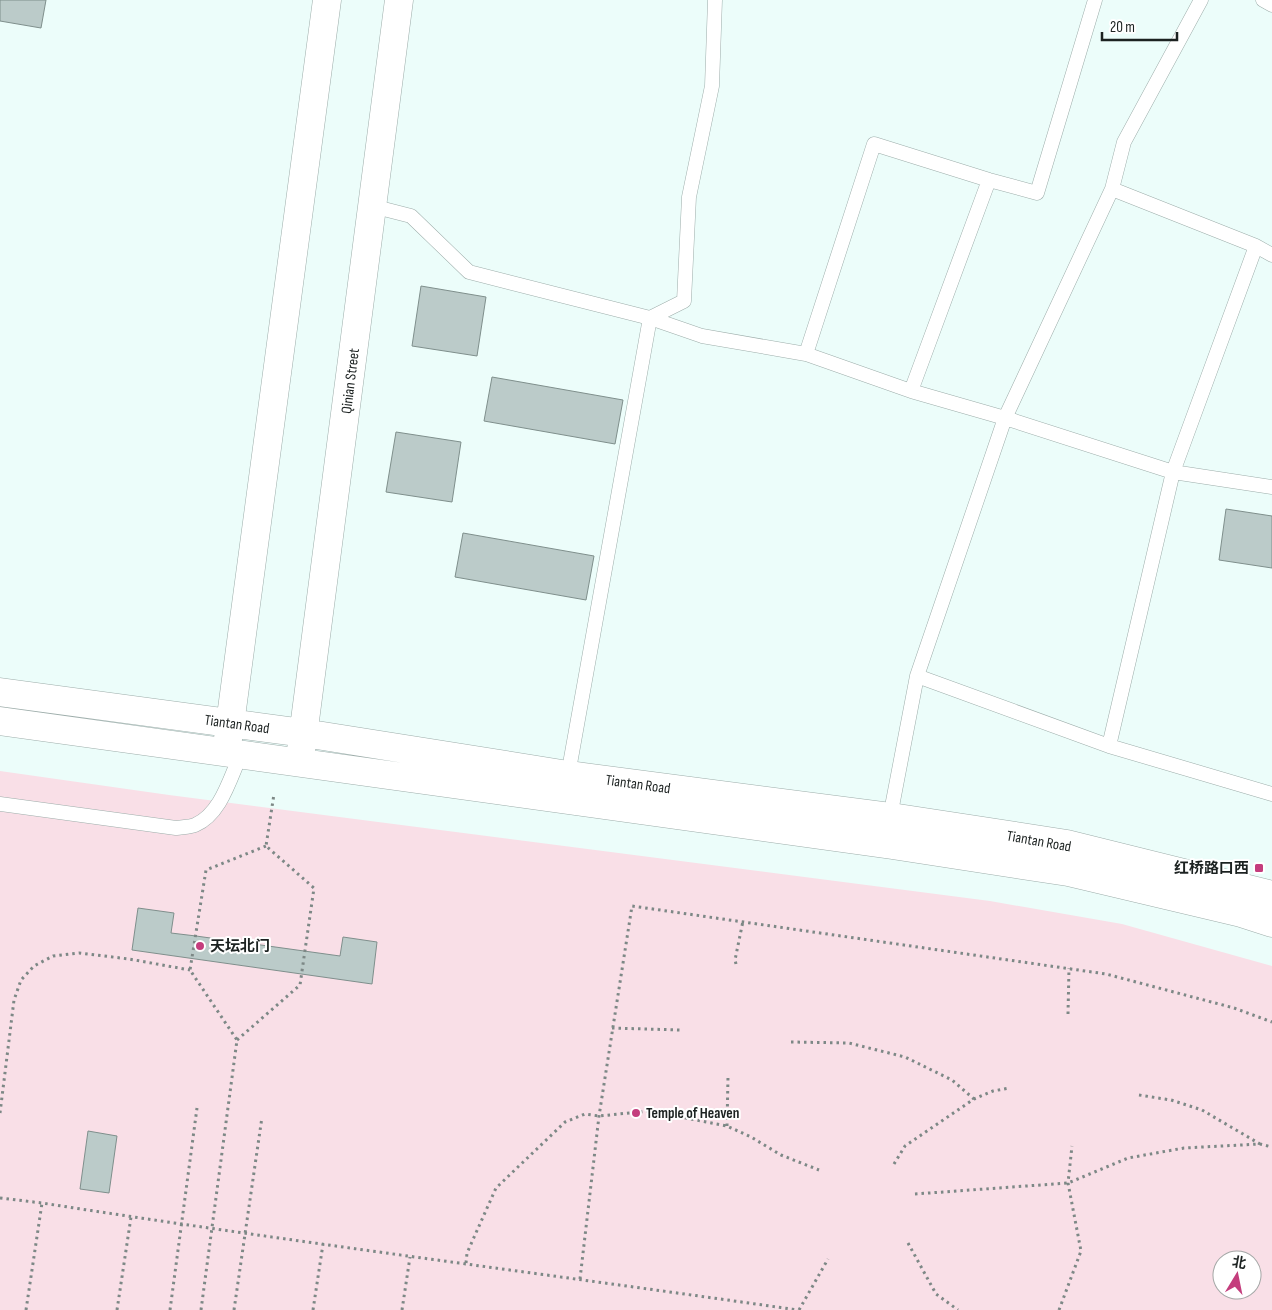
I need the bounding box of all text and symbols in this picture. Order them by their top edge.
scale bar [1102,10,1177,42]
text: 20 m [1110,18,1135,37]
street label: Qinian Street [337,347,364,415]
street label: Tiantan Road [203,711,271,738]
street label: Tiantan Road [604,771,672,798]
street label: Tiantan Road [1005,826,1073,857]
place label: 红桥路口西 [1174,859,1249,878]
marker: 红桥路口西 [1253,862,1265,874]
place label: 天坛北门 [210,937,270,956]
marker: 天坛北门 [194,940,206,952]
place label: Temple of Heaven [646,1104,739,1123]
marker: Temple of Heaven [630,1107,642,1119]
north arrow [1212,1250,1262,1300]
text: 北 [1231,1253,1248,1272]

